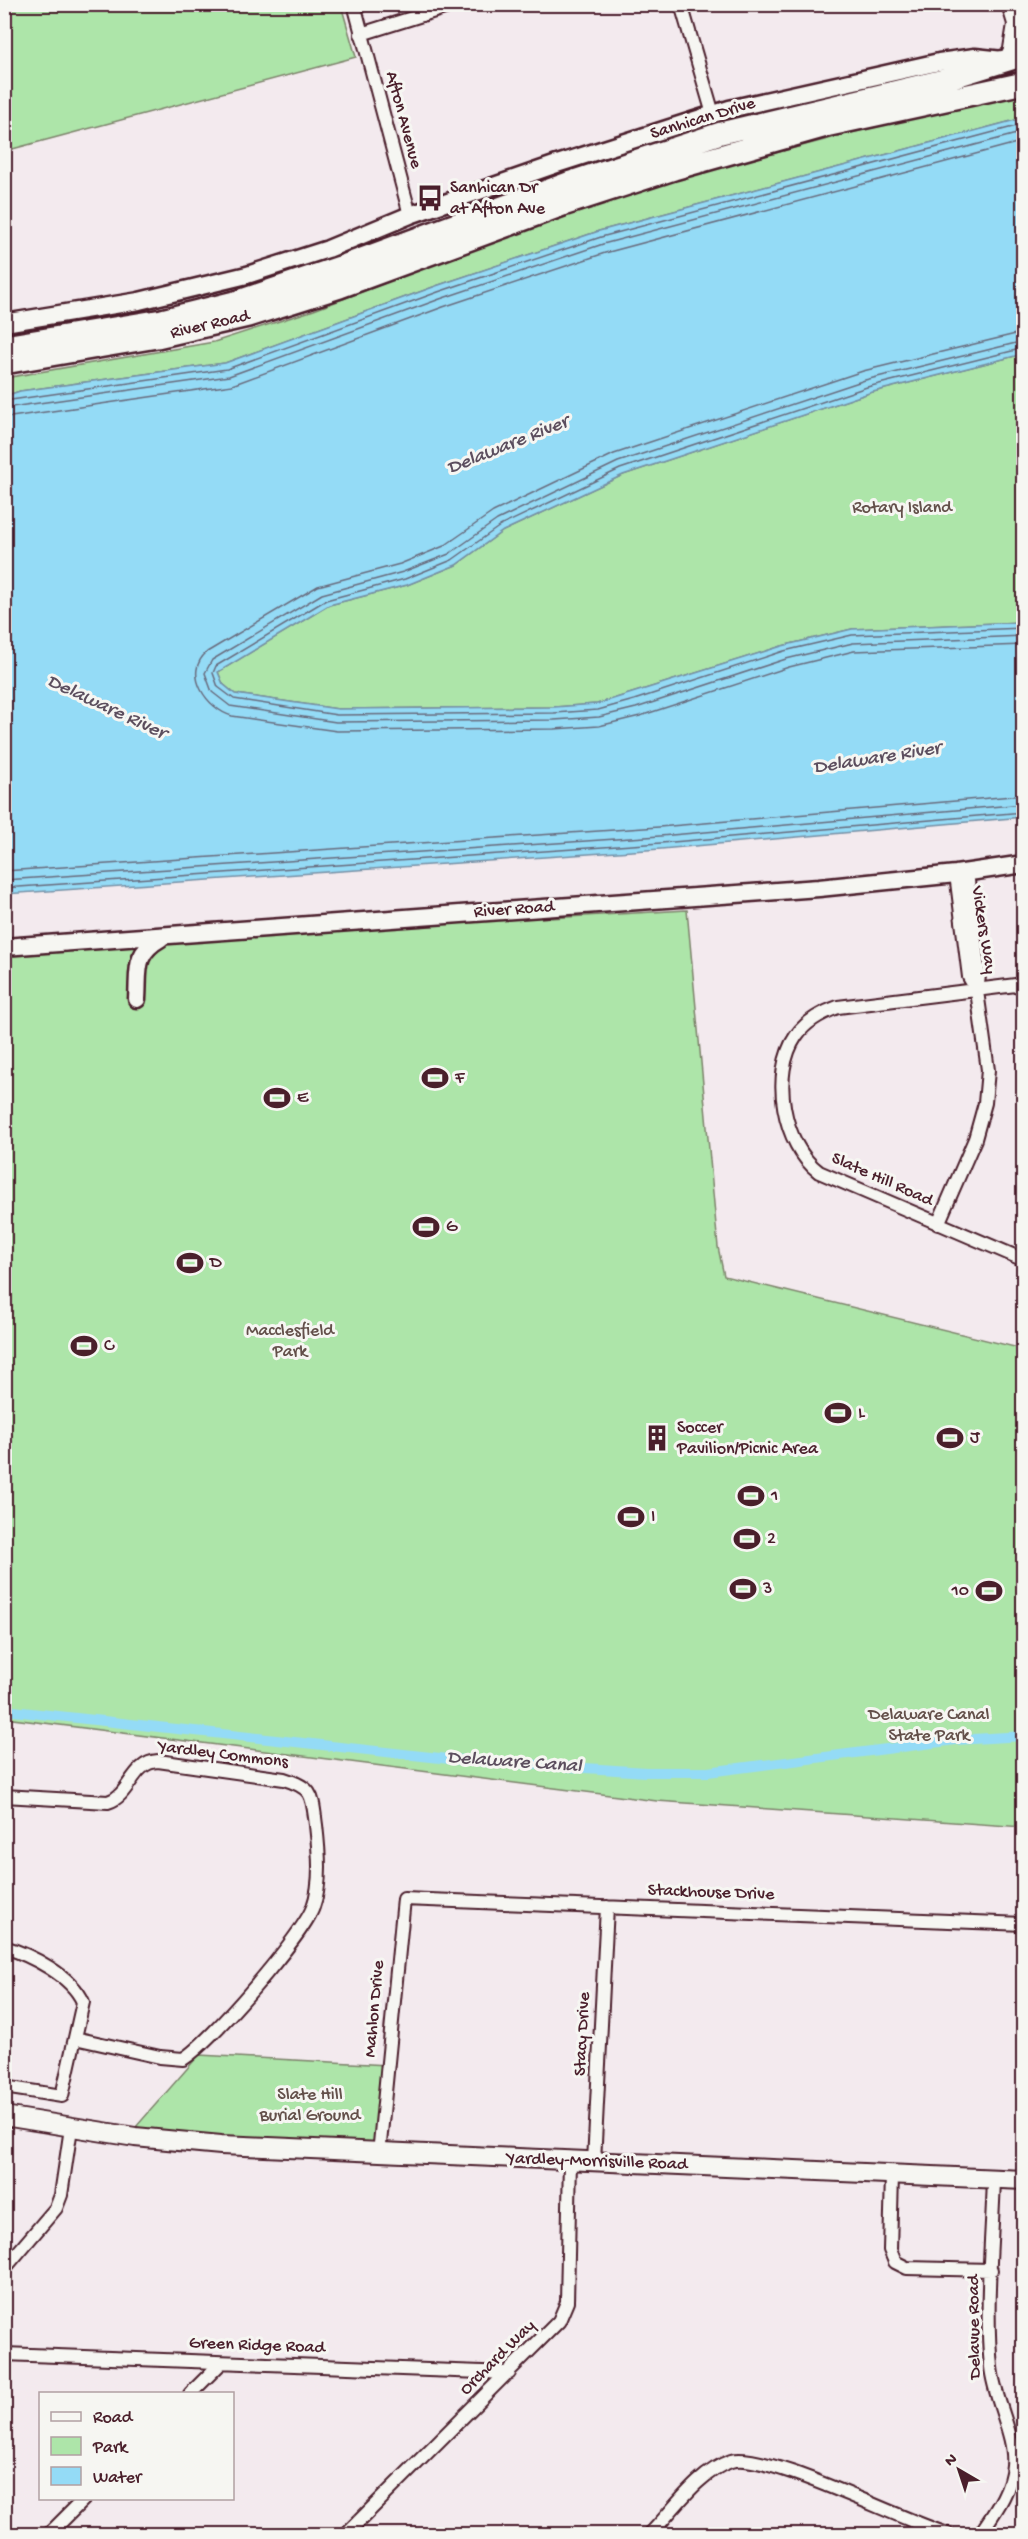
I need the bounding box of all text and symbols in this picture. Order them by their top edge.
street label: Afton Avenue [380,69,426,172]
street label: Sanhican Drive [648,93,759,145]
place label: Sanhican Dr at Afton Ave [450,178,546,220]
bus stop icon: Sanhican Dr at Afton Ave [415,183,445,213]
street label: River Road [168,305,253,344]
water label: Delaware River [444,410,576,481]
park label: Rotary Island [852,498,953,519]
water label: Delaware River [43,670,173,747]
water label: Delaware River [812,737,946,780]
street label: Vickers Way [966,884,1000,976]
street label: River Road [473,897,556,923]
sports icon: F [420,1063,450,1093]
place label: F [454,1068,465,1089]
sports icon: E [262,1083,292,1113]
place label: E [297,1088,309,1109]
street label: Slate Hill Road [828,1148,937,1212]
sports icon: G [411,1212,441,1242]
place label: G [446,1217,458,1238]
sports icon: D [175,1248,205,1278]
place label: D [209,1253,222,1274]
park label: Macclesfield Park [246,1321,335,1363]
sports icon: C [69,1331,99,1361]
place label: C [104,1336,115,1357]
sports icon: L [823,1398,853,1428]
place label: L [858,1403,866,1424]
place label: Soccer Pavilion/Picnic Area [676,1418,819,1460]
building icon: Soccer Pavilion/Picnic Area [642,1423,672,1453]
sports icon: J [935,1423,965,1453]
place label: J [970,1428,981,1449]
sports icon: 1 [736,1481,766,1511]
place label: 1 [770,1486,778,1507]
sports icon: I [616,1502,646,1532]
place label: I [651,1507,655,1528]
sports icon: 2 [732,1524,762,1554]
place label: 2 [767,1529,776,1550]
sports icon: 3 [728,1574,758,1604]
sports icon: 10 [974,1576,1004,1606]
place label: 3 [762,1579,772,1600]
place label: 10 [951,1581,969,1602]
park label: Delaware Canal State Park [867,1705,990,1747]
street label: Yardley Commons [155,1736,291,1774]
water label: Delaware Canal [446,1747,584,1779]
street label: Stackhouse Drive [647,1880,775,1906]
street label: Mahlon Drive [360,1959,390,2058]
street label: Stacy Drive [570,1991,596,2077]
park label: Slate Hill Burial Ground [259,2085,362,2127]
street label: Yardley-Morrisville Road [504,2148,689,2176]
street label: Delavue Road [964,2273,986,2380]
street label: Orchard Way [456,2316,540,2400]
street label: Green Ridge Road [189,2333,327,2359]
legend [39,2392,234,2500]
text: Road [93,2408,134,2429]
text: Park [92,2438,129,2459]
north arrow [929,2440,989,2500]
text: N [942,2450,962,2472]
text: Water [93,2468,143,2489]

